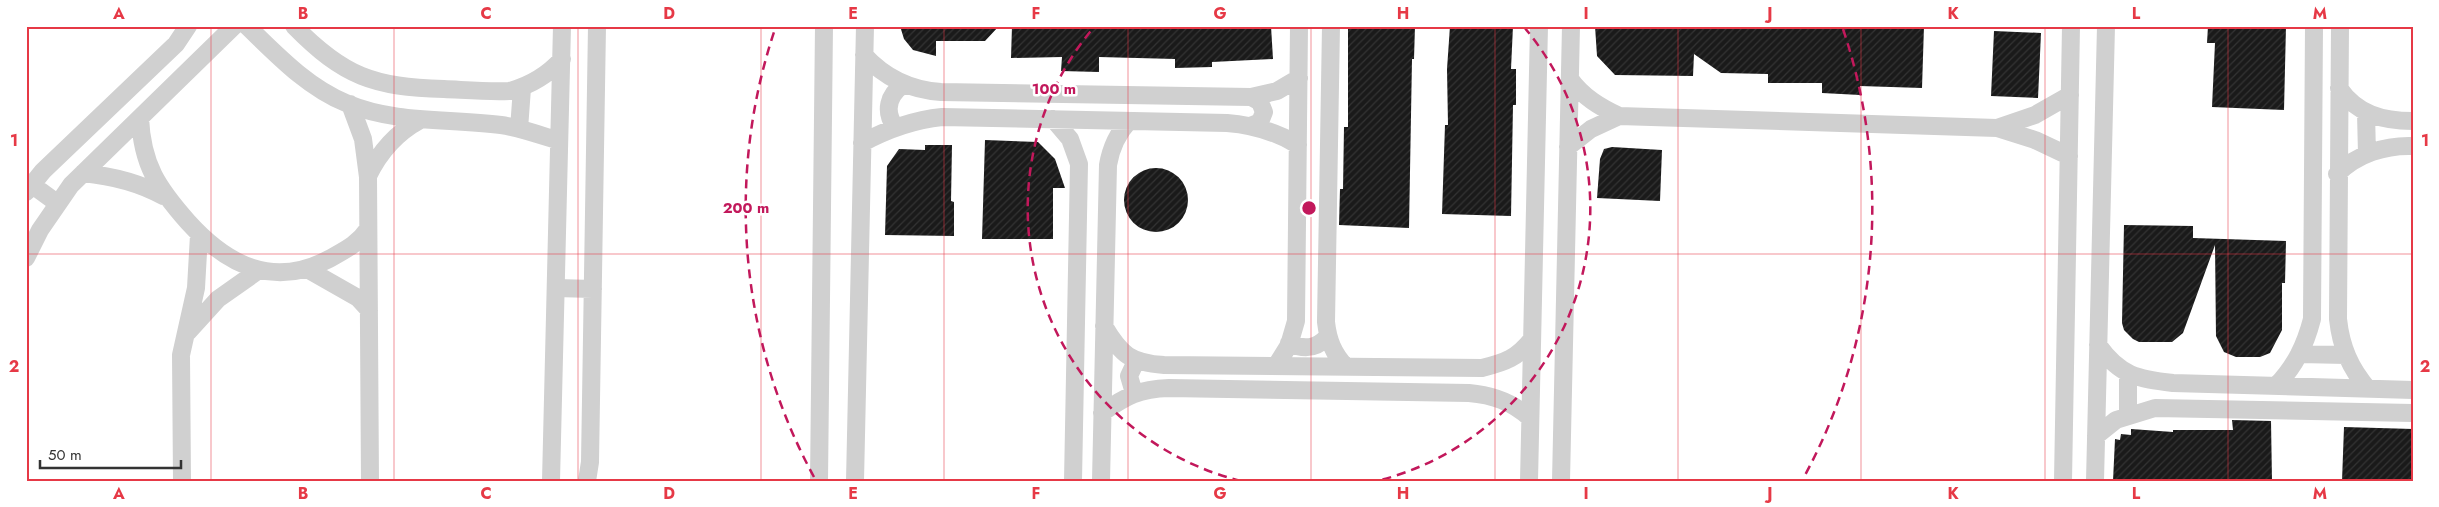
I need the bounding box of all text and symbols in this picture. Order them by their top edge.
text: A [112,2,125,25]
text: B [298,2,308,25]
text: C [480,2,492,25]
text: D [663,2,675,25]
text: E [848,2,858,25]
text: F [1032,2,1040,25]
text: G [1213,2,1227,25]
text: H [1397,2,1409,25]
text: I [1583,2,1589,25]
text: J [1764,2,1773,25]
text: K [1947,2,1959,25]
text: L [2132,2,2141,25]
text: M [2313,2,2327,25]
text: 100 m [1032,78,1076,100]
text: 1 [10,129,18,152]
text: 1 [2421,129,2429,152]
text: 200 m [723,197,769,219]
centre of rings [1300,199,1318,217]
text: 2 [9,355,19,378]
text: 2 [2420,355,2430,378]
scale bar [40,437,181,469]
text: 50 m [48,444,82,466]
text: A [112,482,125,505]
text: B [298,482,308,505]
text: C [480,482,492,505]
text: D [663,482,675,505]
text: E [848,482,858,505]
text: F [1032,482,1040,505]
text: G [1213,482,1227,505]
text: H [1397,482,1409,505]
text: I [1583,482,1589,505]
text: J [1764,482,1773,505]
text: K [1947,482,1959,505]
text: L [2132,482,2141,505]
text: M [2313,482,2327,505]

